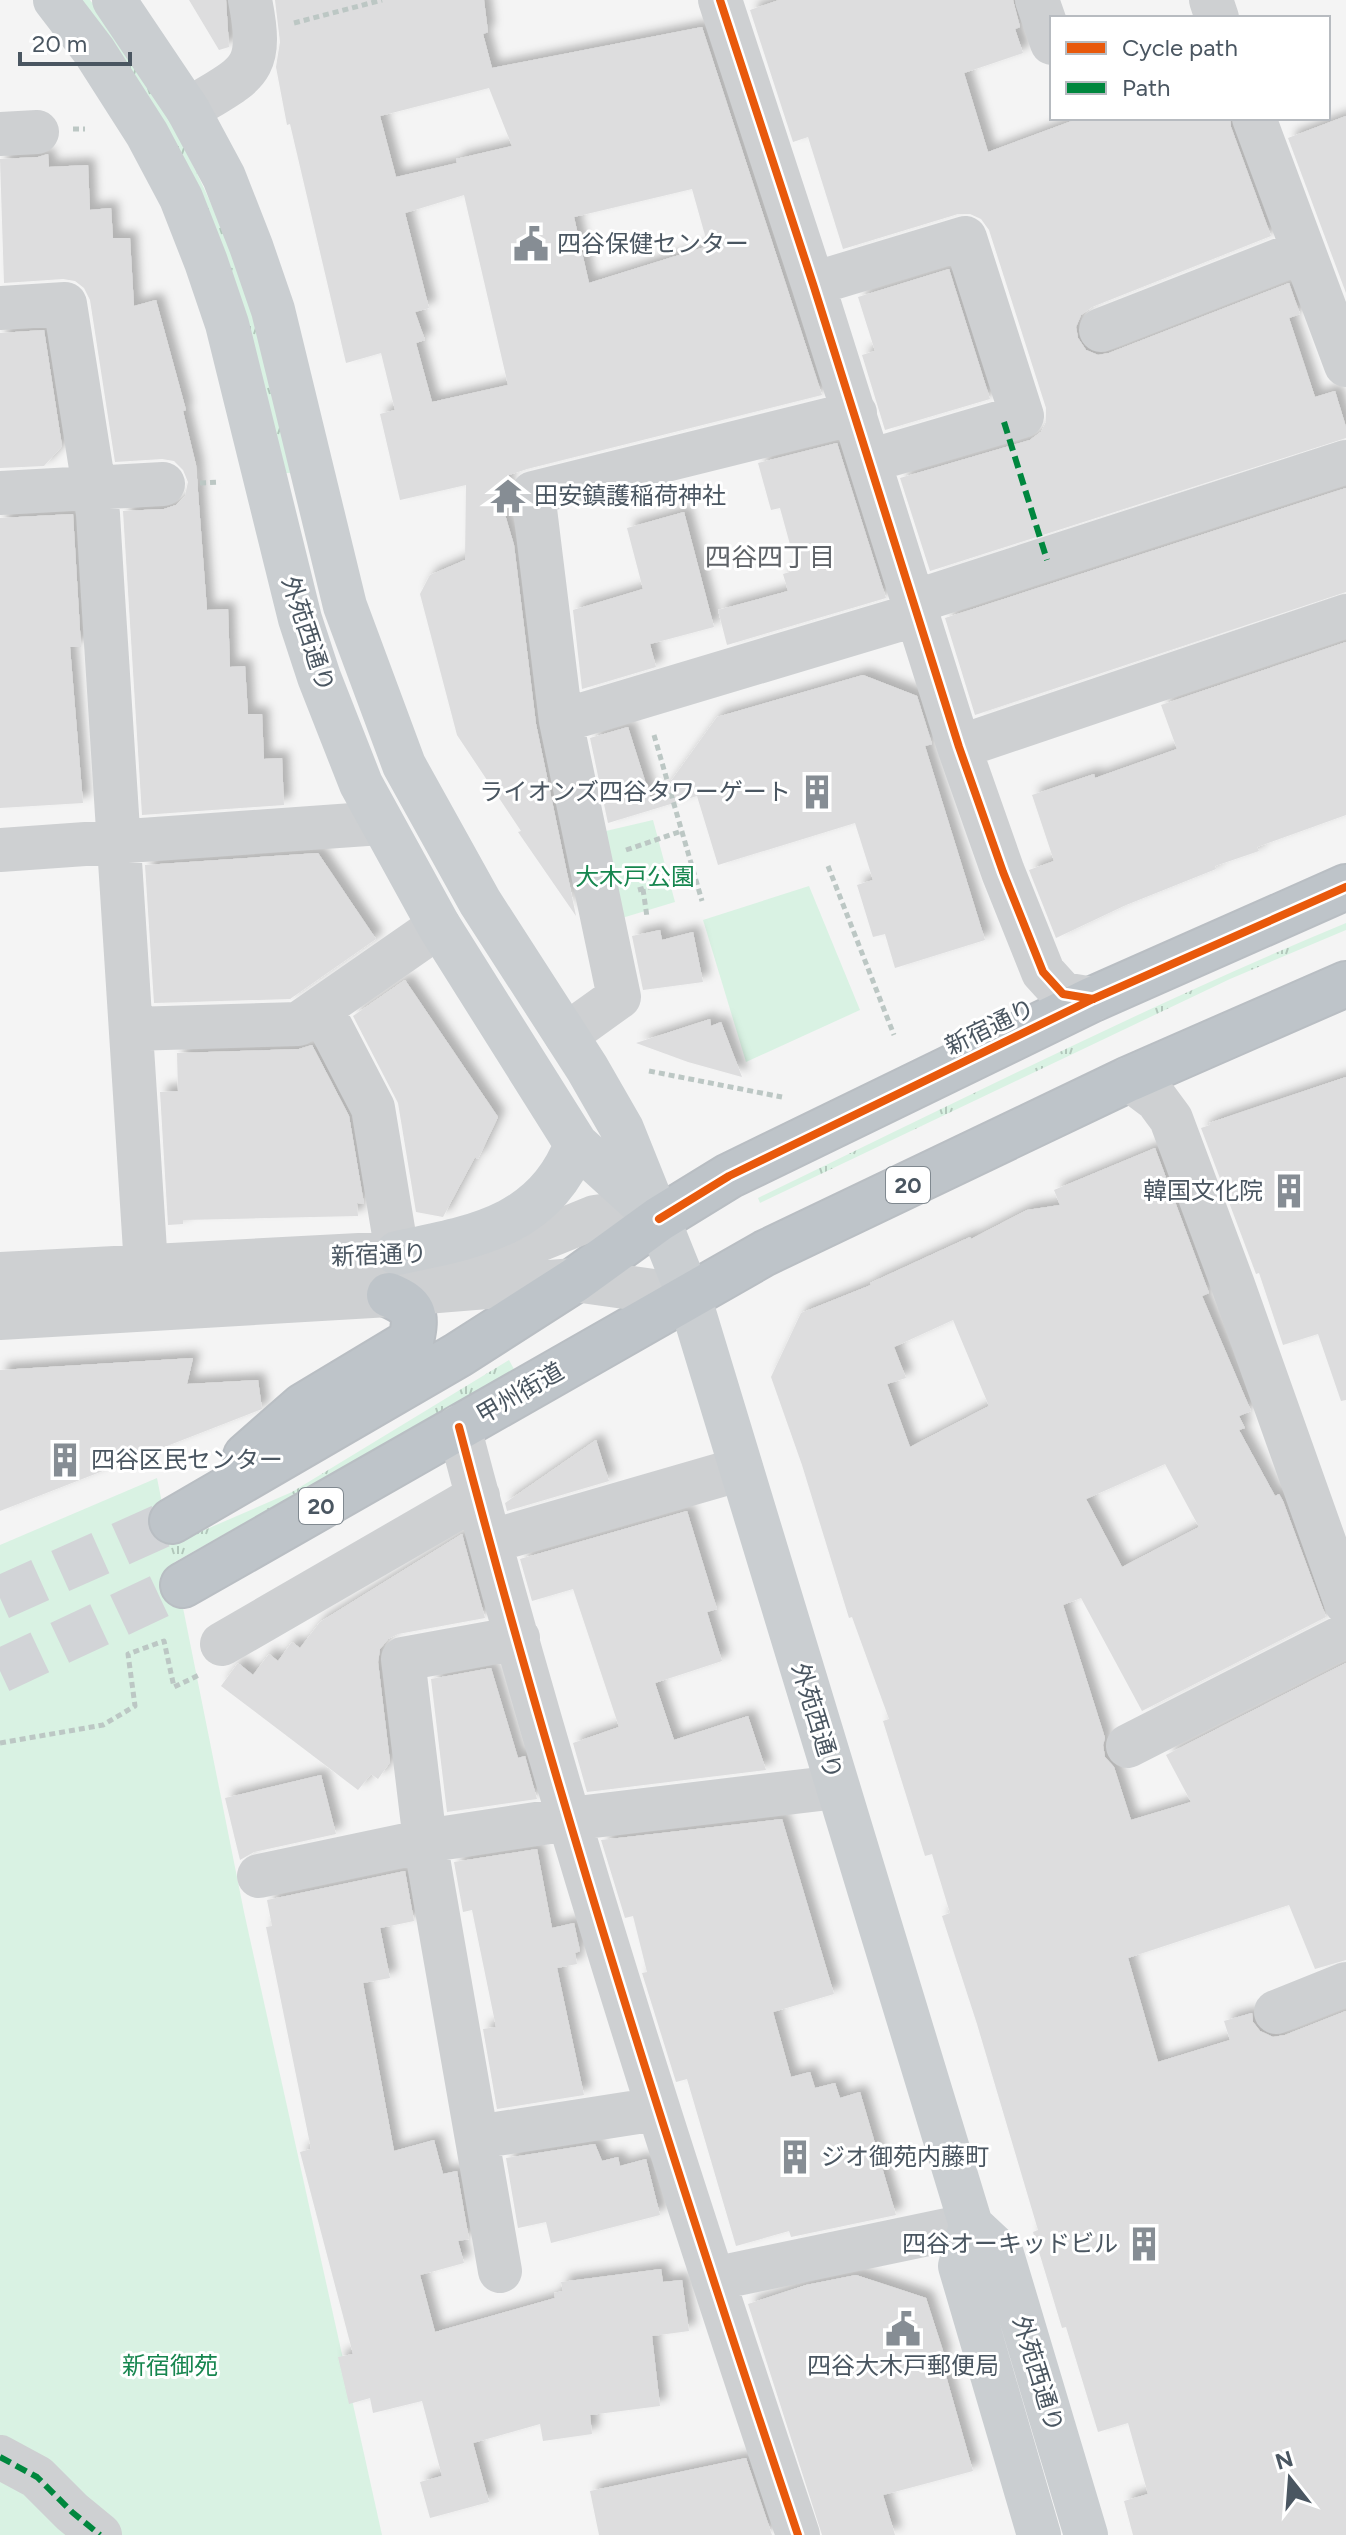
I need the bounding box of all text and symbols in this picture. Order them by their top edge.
scale bar [20,16,130,66]
legend [1050,16,1330,120]
text: 20 m [32,29,87,58]
text: Cycle path [1122,33,1238,62]
text: Path [1122,73,1170,102]
public building icon: 四谷保健センター [512,225,550,263]
place label: 四谷保健センター [557,229,749,258]
temple icon: 田安鎮護稲荷神社 [489,477,527,515]
place label: 田安鎮護稲荷神社 [534,481,726,510]
district label: 四谷四丁目 [705,541,835,573]
street label: 外苑西通り [276,572,341,695]
building icon: ライオンズ四谷タワーゲート [798,773,836,811]
place label: ライオンズ四谷タワーゲート [479,777,791,806]
park label: 大木戸公園 [575,862,695,891]
street label: 新宿通り [940,992,1039,1061]
road number: 20 [886,1167,930,1203]
building icon: 韓国文化院 [1270,1172,1308,1210]
place label: 韓国文化院 [1143,1176,1263,1205]
street label: 新宿通り [331,1238,427,1271]
street label: 甲州街道 [471,1356,569,1429]
building icon: 四谷区民センター [46,1441,84,1479]
place label: 四谷区民センター [91,1445,283,1474]
road number: 20 [299,1488,343,1524]
street label: 外苑西通り [786,1659,849,1782]
building icon: ジオ御苑内藤町 [776,2138,814,2176]
place label: ジオ御苑内藤町 [821,2142,989,2171]
building icon: 四谷オーキッドビル [1125,2225,1163,2263]
place label: 四谷オーキッドビル [902,2229,1118,2258]
public building icon: 四谷大木戸郵便局 [884,2310,922,2348]
street label: 外苑西通り [1007,2312,1070,2435]
park label: 新宿御苑 [122,2351,218,2380]
place label: 四谷大木戸郵便局 [807,2351,999,2380]
north arrow [1250,2439,1330,2519]
text: N [1272,2445,1296,2476]

